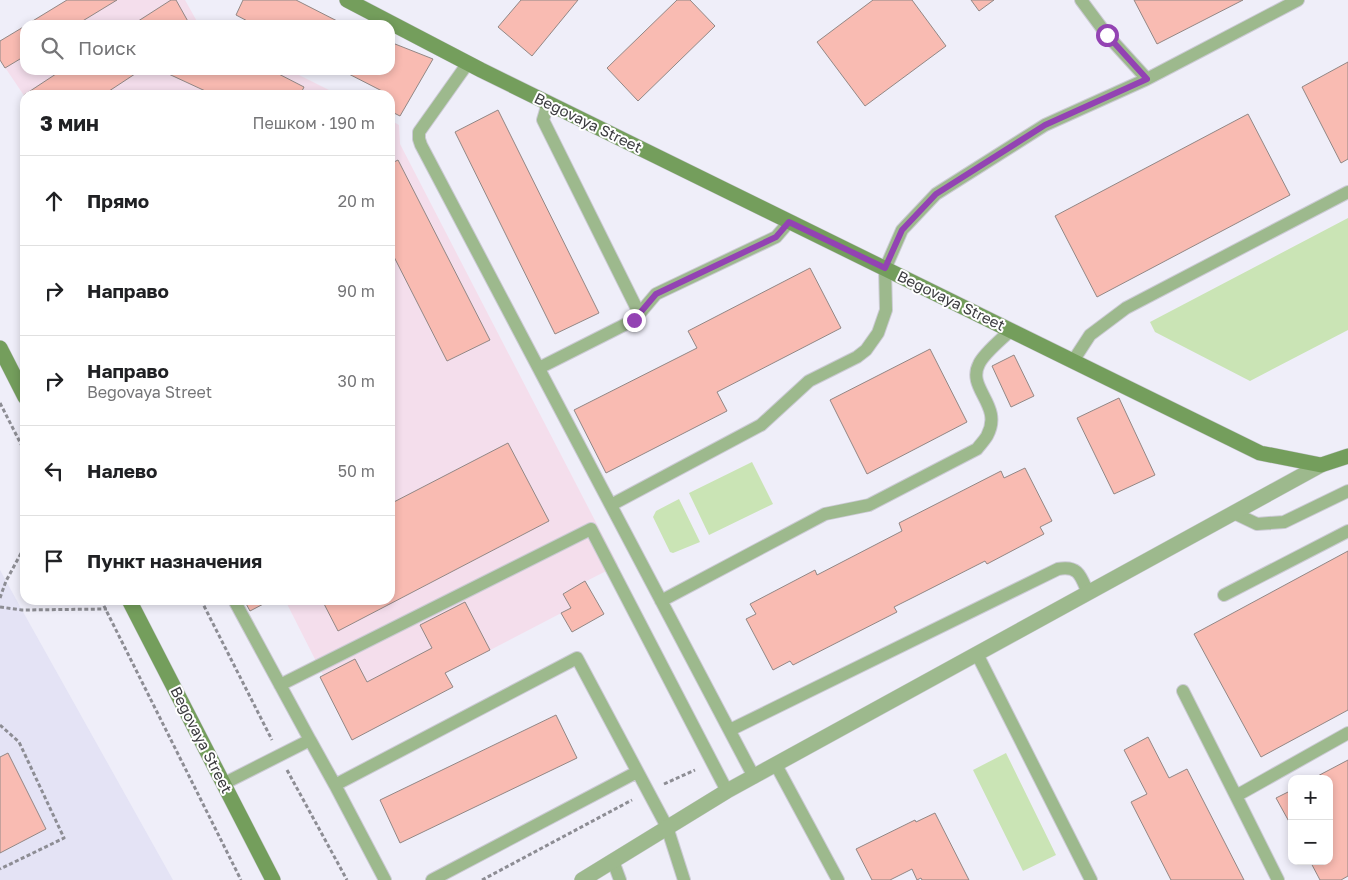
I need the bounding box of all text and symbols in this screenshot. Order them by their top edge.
search box [20,20,395,75]
route start [1096,24,1119,47]
icon: search [38,34,66,62]
text: Поиск [78,36,137,59]
street label: Begovaya Street [532,88,645,156]
text: 3 мин [40,110,99,136]
text: Пешком · 190 m [252,113,375,133]
icon: ahead [40,187,68,215]
text: Прямо [87,189,149,212]
text: 20 m [338,191,375,211]
street label: Begovaya Street [895,266,1008,334]
icon: right [40,277,68,305]
text: Направо [87,279,169,302]
text: 90 m [337,281,375,301]
route end [623,309,646,332]
text: Направо [87,359,169,382]
icon: right [40,367,68,395]
text: 30 m [338,371,375,391]
text: Begovaya Street [87,382,212,402]
icon: left [40,457,68,485]
text: Налево [87,459,157,482]
text: 50 m [338,461,375,481]
icon: arrive [40,547,68,575]
text: Пункт назначения [87,549,262,572]
street label: Begovaya Street [167,683,237,796]
map controls [1288,775,1333,865]
button: + [1288,775,1333,820]
button: − [1288,820,1333,865]

